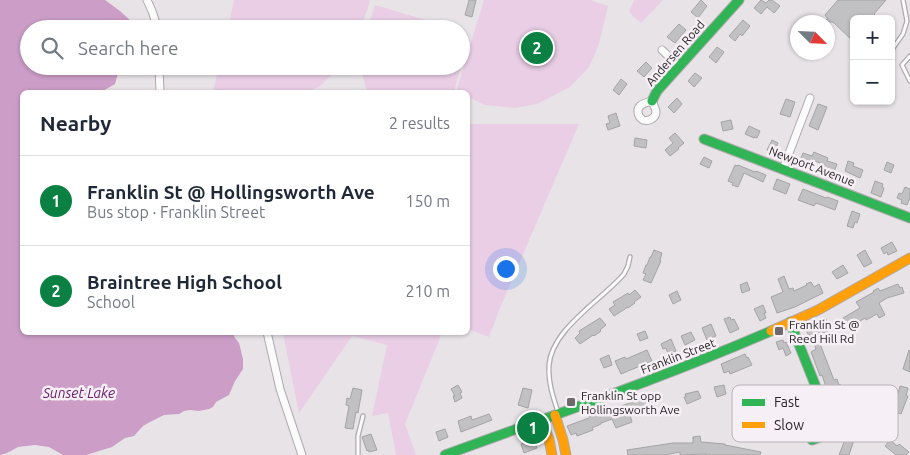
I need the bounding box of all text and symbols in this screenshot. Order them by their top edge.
north arrow [790,15,835,60]
map controls [850,15,895,105]
button: + [850,15,895,60]
street label: Andersen Road [643,18,707,88]
search box [20,20,470,75]
pin: 2 [521,29,553,67]
icon: search [38,34,66,62]
text: Search here [78,37,178,59]
button: − [850,60,895,105]
text: Nearby [40,111,111,135]
text: 2 results [389,114,450,132]
street label: Newport Avenue [767,144,857,188]
text: Franklin St @ Hollingsworth Ave [87,181,375,203]
text: 1 [51,192,61,210]
text: 150 m [405,192,450,210]
text: Bus stop · Franklin Street [87,203,265,221]
your location [493,256,519,282]
text: Braintree High School [87,271,282,293]
text: 2 [51,282,61,300]
text: 210 m [405,282,450,300]
text: School [87,293,135,311]
place label: Franklin St @ Reed Hill Rd [789,318,859,345]
marker: Franklin St @ Reed Hill Rd [773,325,785,337]
street label: Franklin Street [639,336,717,376]
water label: Sunset Lake [42,385,115,401]
legend [732,385,898,442]
place label: Franklin St opp Hollingsworth Ave [581,389,680,416]
text: Fast [774,394,800,410]
marker: Franklin St opp Hollingsworth Ave [565,396,577,408]
pin: 1 [517,409,549,447]
text: Slow [774,417,804,433]

